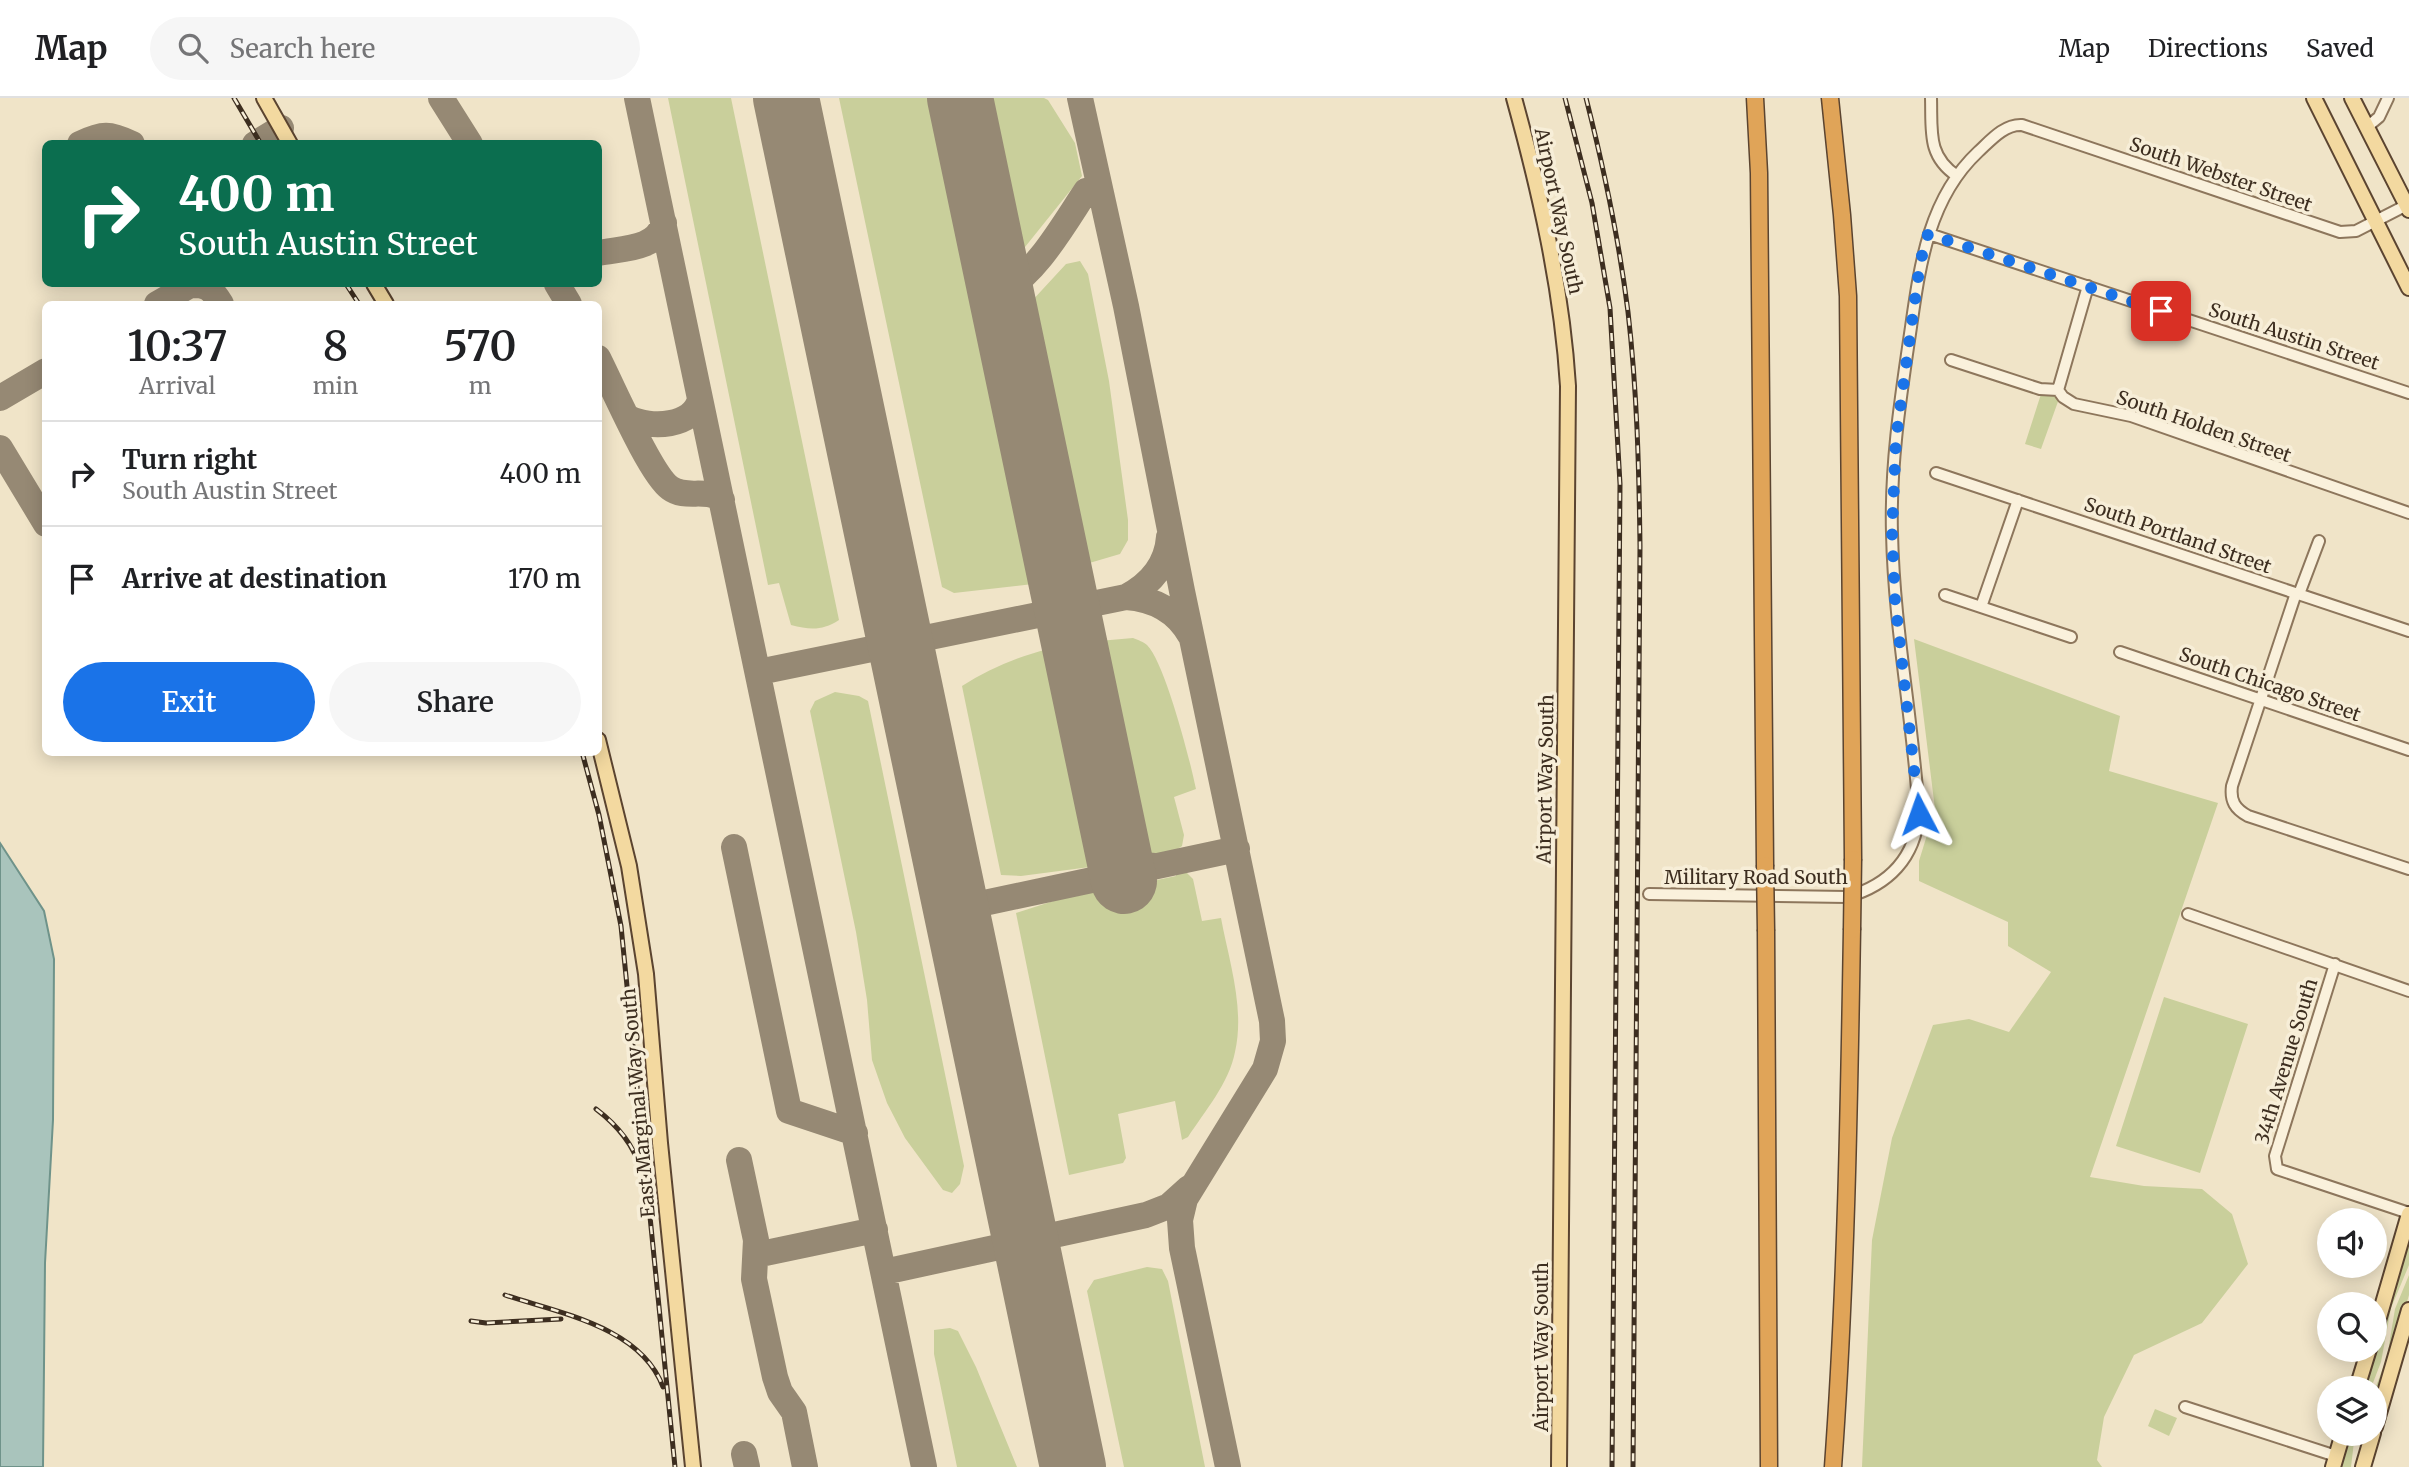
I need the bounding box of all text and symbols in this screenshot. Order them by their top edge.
search box [150,17,640,80]
text: Map [35,28,108,69]
icon: search [174,29,212,67]
text: Search here [230,32,375,65]
text: Map [2059,33,2110,64]
text: Directions [2148,33,2268,64]
text: Saved [2306,33,2374,64]
street label: Airport Way South [1529,125,1588,297]
street label: South Webster Street [2126,131,2316,217]
text: 400 m [178,163,335,224]
icon: right [63,168,154,259]
text: South Austin Street [178,224,478,264]
pin [2131,281,2191,341]
icon: arrive [2142,292,2180,330]
street label: South Austin Street [2206,297,2383,375]
text: 10:37 [127,320,227,372]
text: 8 [323,320,348,372]
text: 570 [444,320,517,372]
text: Arrival [139,371,216,400]
text: min [313,371,358,400]
text: m [469,371,492,400]
street label: South Holden Street [2113,385,2295,467]
text: Turn right [122,443,257,476]
icon: right [63,455,101,493]
text: 400 m [500,457,581,490]
text: South Austin Street [122,476,337,505]
street label: South Portland Street [2081,492,2275,579]
icon: arrive [63,560,101,598]
text: Arrive at destination [122,562,387,595]
text: 170 m [508,562,581,595]
street label: South Chicago Street [2176,642,2365,727]
button: Exit [63,662,315,742]
button: Share [329,662,581,742]
street label: Airport Way South [1532,694,1558,865]
position arrow [1882,777,1956,851]
street label: Military Road South [1664,865,1848,889]
street label: 34th Avenue South [2249,975,2323,1147]
street label: East Marginal Way South [616,987,660,1219]
map controls [2317,1208,2387,1446]
button: sound [2317,1208,2387,1278]
street label: Airport Way South [1529,1262,1553,1433]
button: search [2317,1292,2387,1362]
button: layers [2317,1376,2387,1446]

